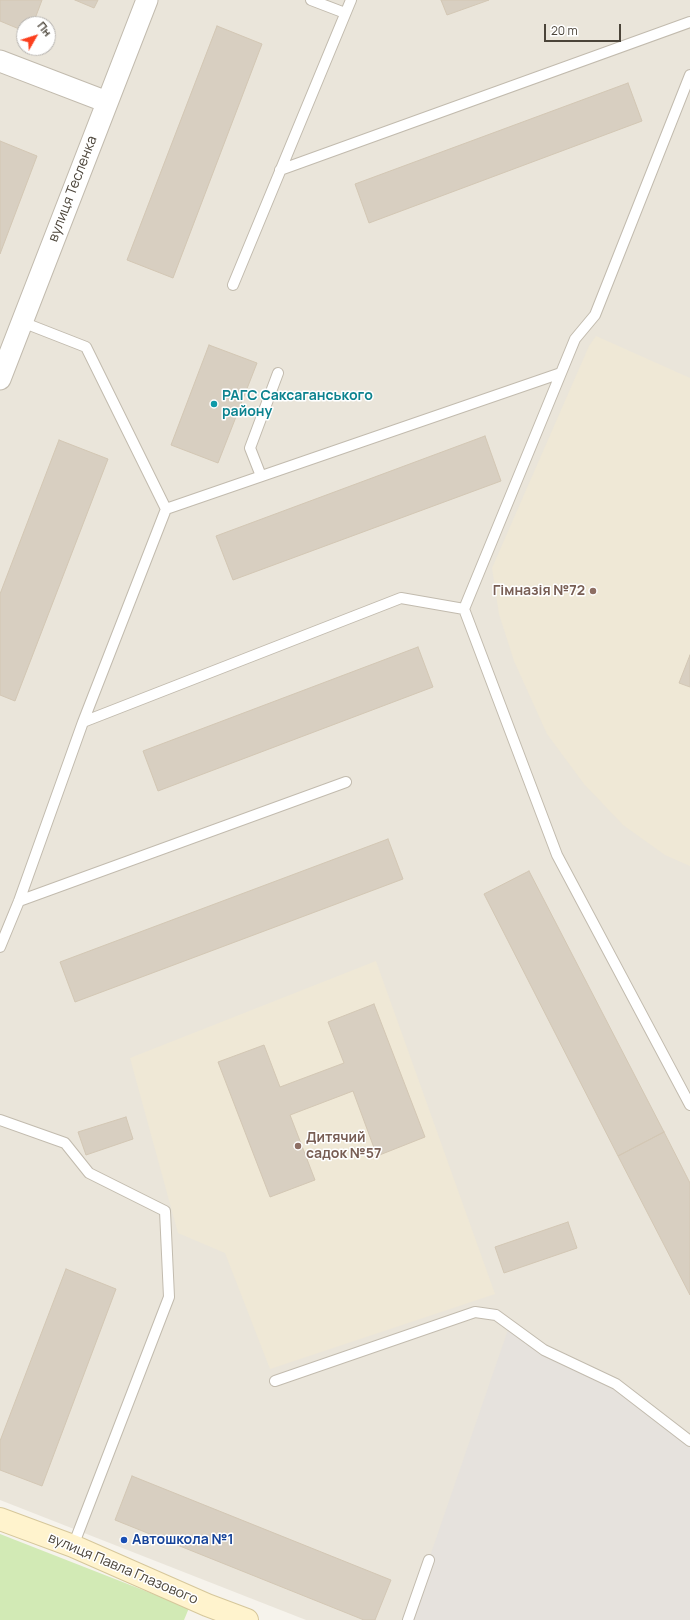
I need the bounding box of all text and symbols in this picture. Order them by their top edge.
north arrow [16,16,56,56]
scale bar [546,16,623,42]
text: Пн [34,18,55,39]
text: 20 m [551,22,578,39]
street label: вулиця Тесленка [45,134,101,244]
place label: РАГС Саксаганського району [222,388,373,420]
marker: РАГС Саксаганського району [209,399,219,409]
place label: Гімназія №72 [493,583,585,599]
marker: Гімназія №72 [588,586,598,596]
place label: Дитячий садок №57 [306,1130,381,1162]
marker: Дитячий садок №57 [293,1141,303,1151]
street label: вулиця Павла Глазового [45,1530,201,1608]
place label: Автошкола №1 [132,1532,234,1548]
marker: Автошкола №1 [119,1535,129,1545]

